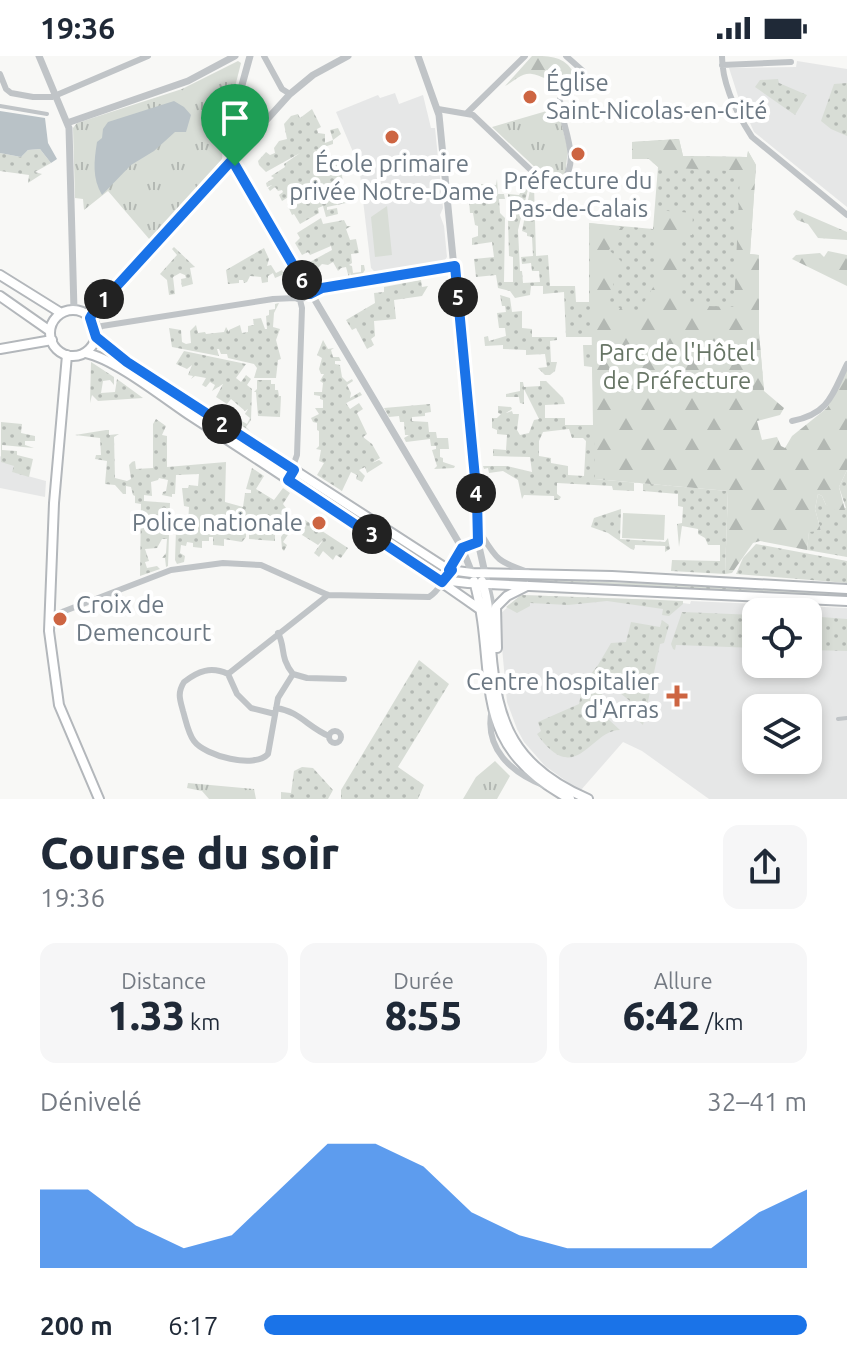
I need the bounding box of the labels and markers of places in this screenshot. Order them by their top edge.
place label: Église Saint-Nicolas-en-Cité [546,68,767,124]
pin [201,84,269,166]
marker: Église Saint-Nicolas-en-Cité [521,88,539,106]
marker: École primaire privée Notre-Dame [383,128,401,146]
marker: Préfecture du Pas-de-Calais [569,145,587,163]
place label: École primaire privée Notre-Dame [289,149,495,205]
place label: Préfecture du Pas-de-Calais [504,167,652,222]
pin: 6 [282,260,322,300]
pin: 5 [438,277,478,317]
pin: 1 [84,279,124,319]
pin: 2 [202,404,242,444]
pin: 4 [456,473,496,513]
place label: Police nationale [132,509,303,536]
marker: Police nationale [310,514,328,532]
pin: 3 [352,514,392,554]
place label: Croix de Demencourt [76,591,212,646]
marker: Croix de Demencourt [51,610,69,628]
place label: Centre hospitalier d'Arras [466,668,659,723]
marker: Centre hospitalier d'Arras [666,685,688,707]

